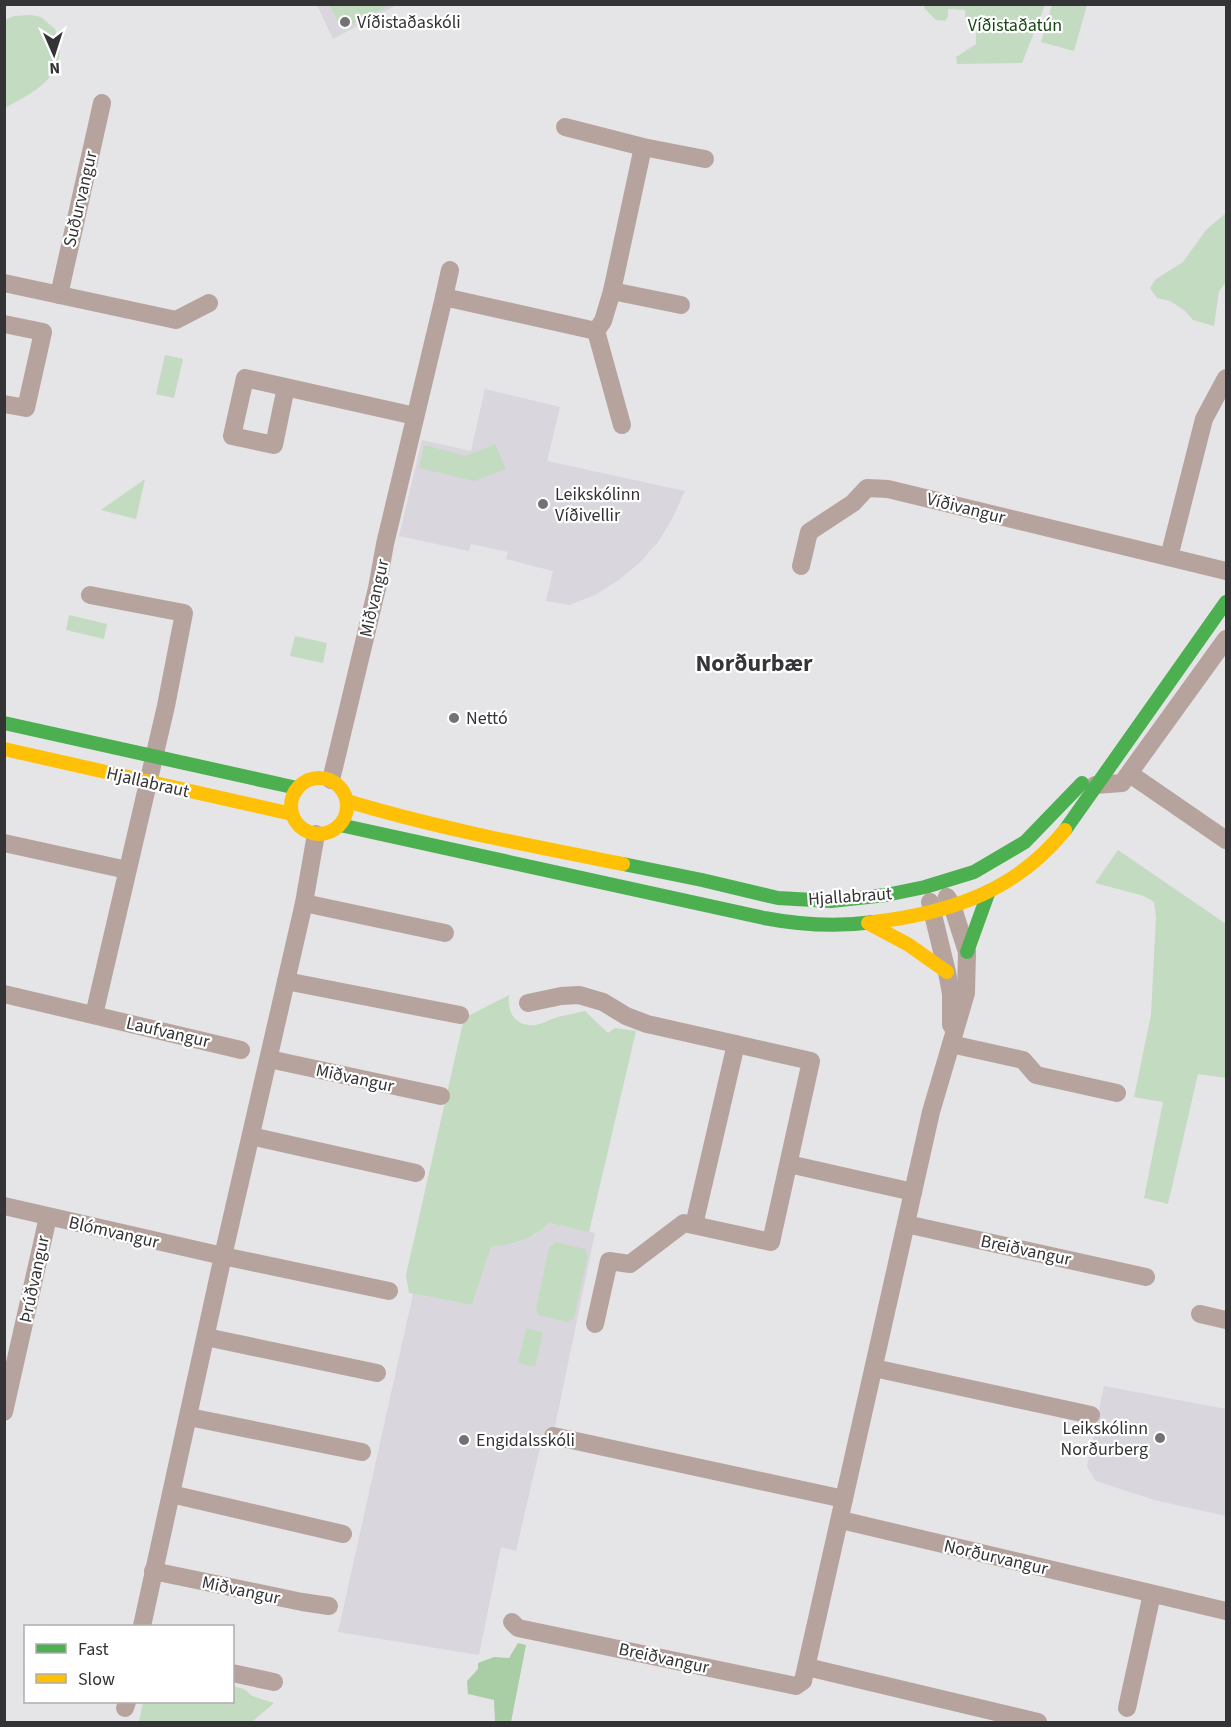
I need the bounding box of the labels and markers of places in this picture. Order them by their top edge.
place label: Víðistaðaskóli [357,10,461,35]
marker: Víðistaðaskóli [338,15,352,29]
place label: Leikskólinn Víðivellir [555,482,640,528]
marker: Leikskólinn Víðivellir [536,497,550,511]
place label: Nettó [466,706,508,731]
marker: Nettó [447,711,461,725]
place label: Leikskólinn Norðurberg [1061,1416,1148,1462]
place label: Engidalsskóli [476,1428,575,1453]
marker: Leikskólinn Norðurberg [1153,1431,1167,1445]
marker: Engidalsskóli [457,1433,471,1447]

